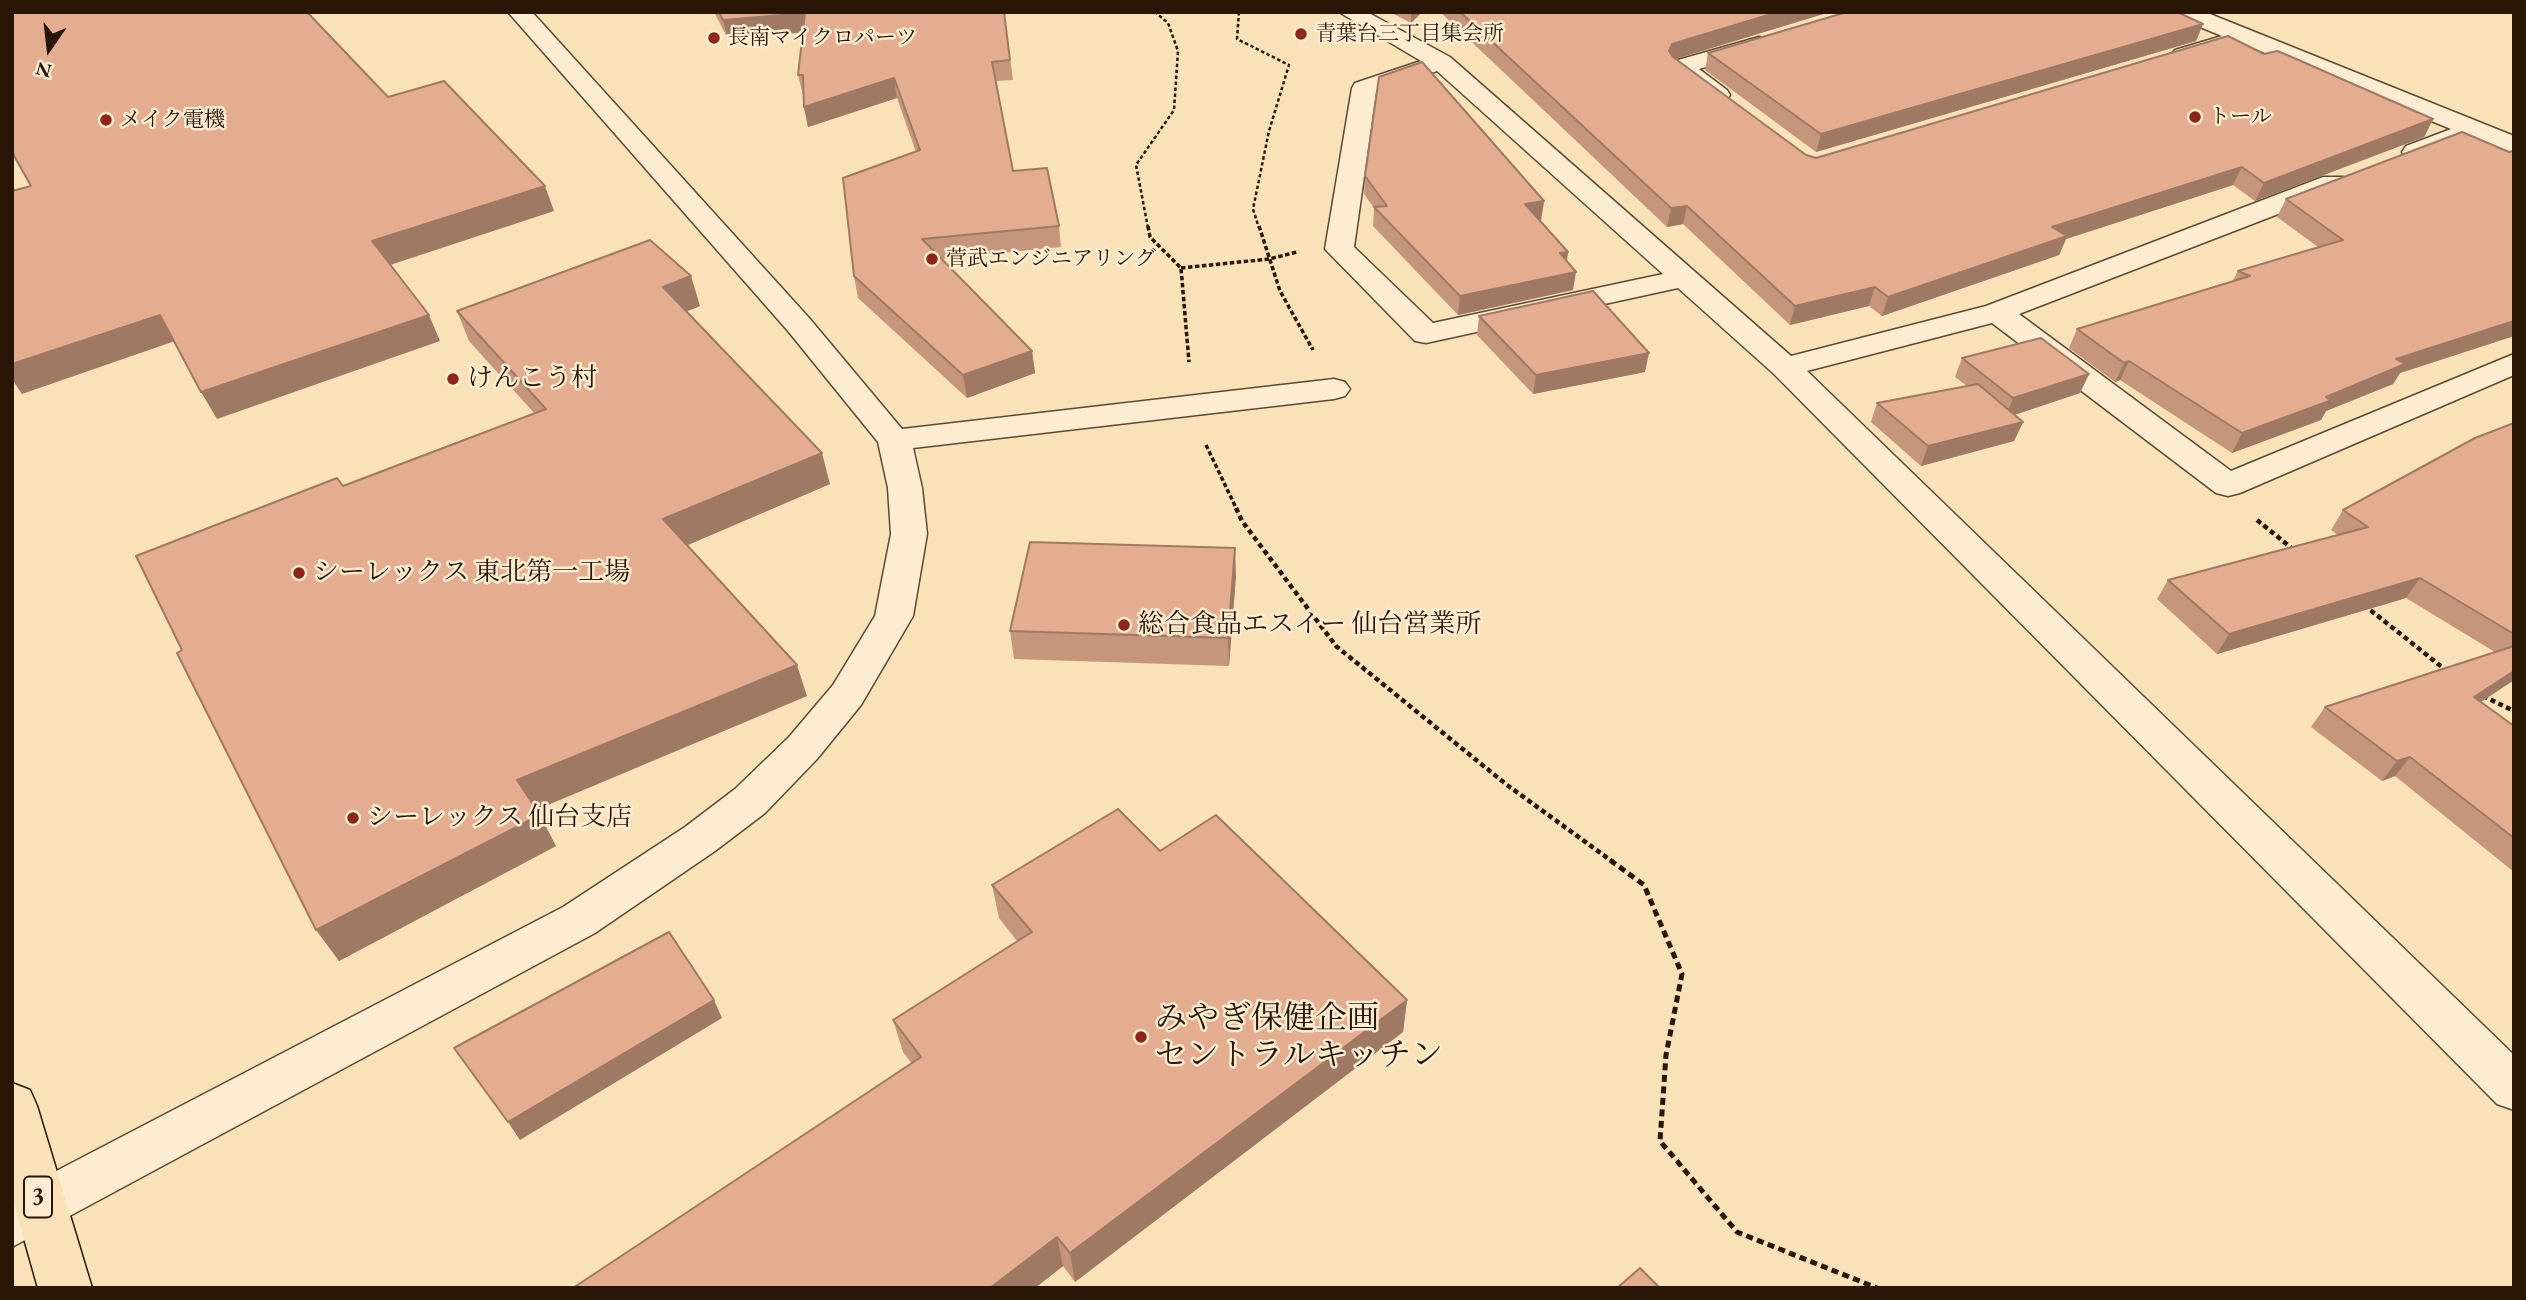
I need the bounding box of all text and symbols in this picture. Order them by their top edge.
north arrow [14,14,84,84]
place label: 青葉台三丁目集会所 [1315,21,1504,47]
place label: 長南マイクロパーツ [728,25,917,51]
marker: 青葉台三丁目集会所 [1293,26,1309,42]
marker: 長南マイクロパーツ [706,30,722,46]
text: N [33,56,54,84]
place label: トール [2209,104,2272,130]
place label: メイク電機 [120,107,225,133]
marker: トール [2187,109,2203,125]
marker: メイク電機 [98,112,114,128]
place label: 菅武エンジニアリング [946,246,1156,272]
marker: 菅武エンジニアリング [924,251,940,267]
place label: けんこう村 [467,363,597,395]
marker: けんこう村 [445,371,461,387]
place label: シーレックス 東北第一工場 [313,557,630,589]
marker: シーレックス 東北第一工場 [291,565,307,581]
place label: 総合食品エスイー 仙台営業所 [1138,609,1481,641]
marker: 総合食品エスイー 仙台営業所 [1116,617,1132,633]
place label: シーレックス 仙台支店 [367,802,632,834]
marker: シーレックス 仙台支店 [345,810,361,826]
place label: みやぎ保健企画 セントラルキッチン [1155,1000,1443,1075]
marker: みやぎ保健企画 セントラルキッチン [1133,1029,1149,1045]
road number: 3 [24,1176,52,1218]

